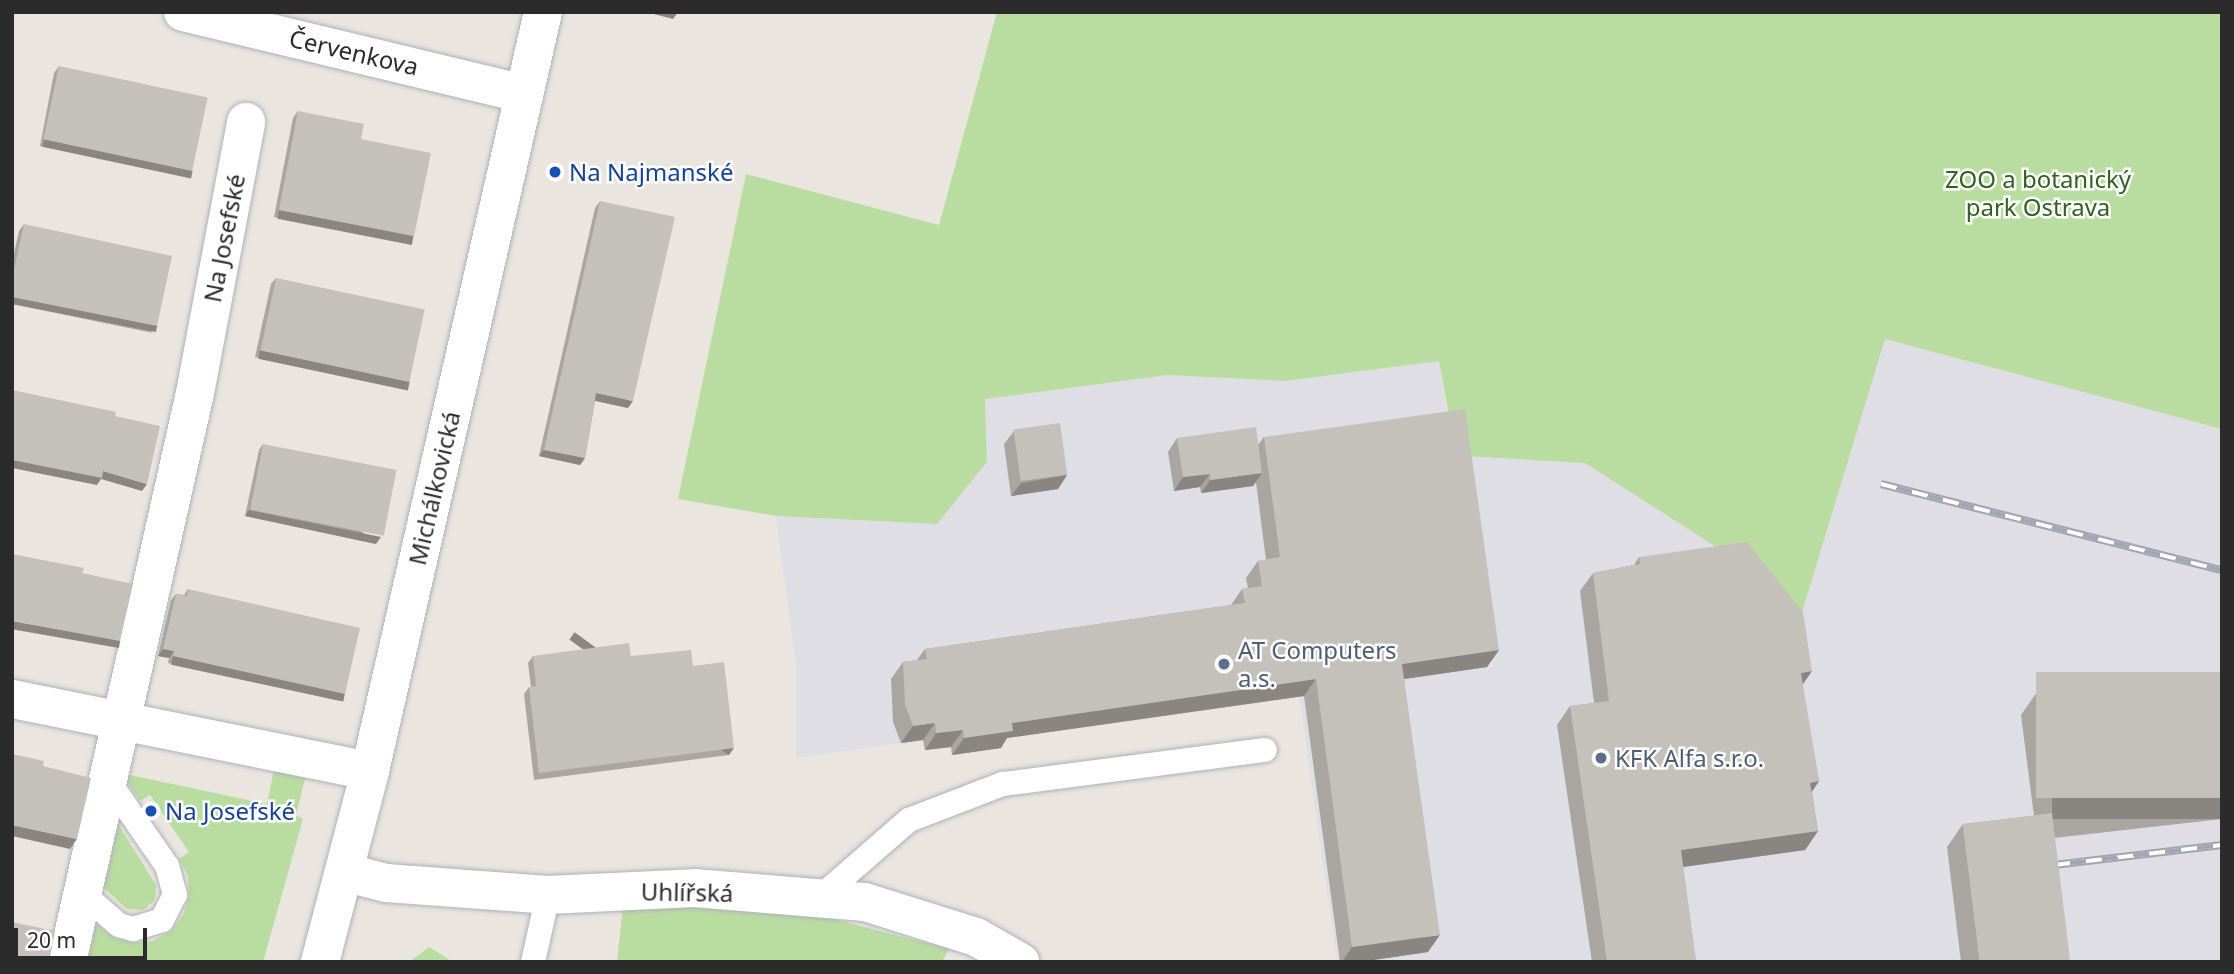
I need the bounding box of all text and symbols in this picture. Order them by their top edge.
street label: Červenkova [287,23,421,81]
place label: Na Najmanské [569,158,733,186]
marker: Na Najmanské [547,164,563,180]
park label: ZOO a botanický park Ostrava [1945,165,2131,221]
street label: Na Josefské [197,171,251,305]
street label: Michálkovická [402,408,466,568]
place label: AT Computers a.s. [1238,636,1397,692]
marker: AT Computers a.s. [1216,656,1232,672]
place label: KFK Alfa s.r.o. [1615,744,1764,772]
marker: KFK Alfa s.r.o. [1593,750,1609,766]
place label: Na Josefské [165,797,295,825]
marker: Na Josefské [143,803,159,819]
street label: Uhlířská [641,877,733,907]
scale bar [18,914,150,958]
text: 20 m [27,926,76,954]

